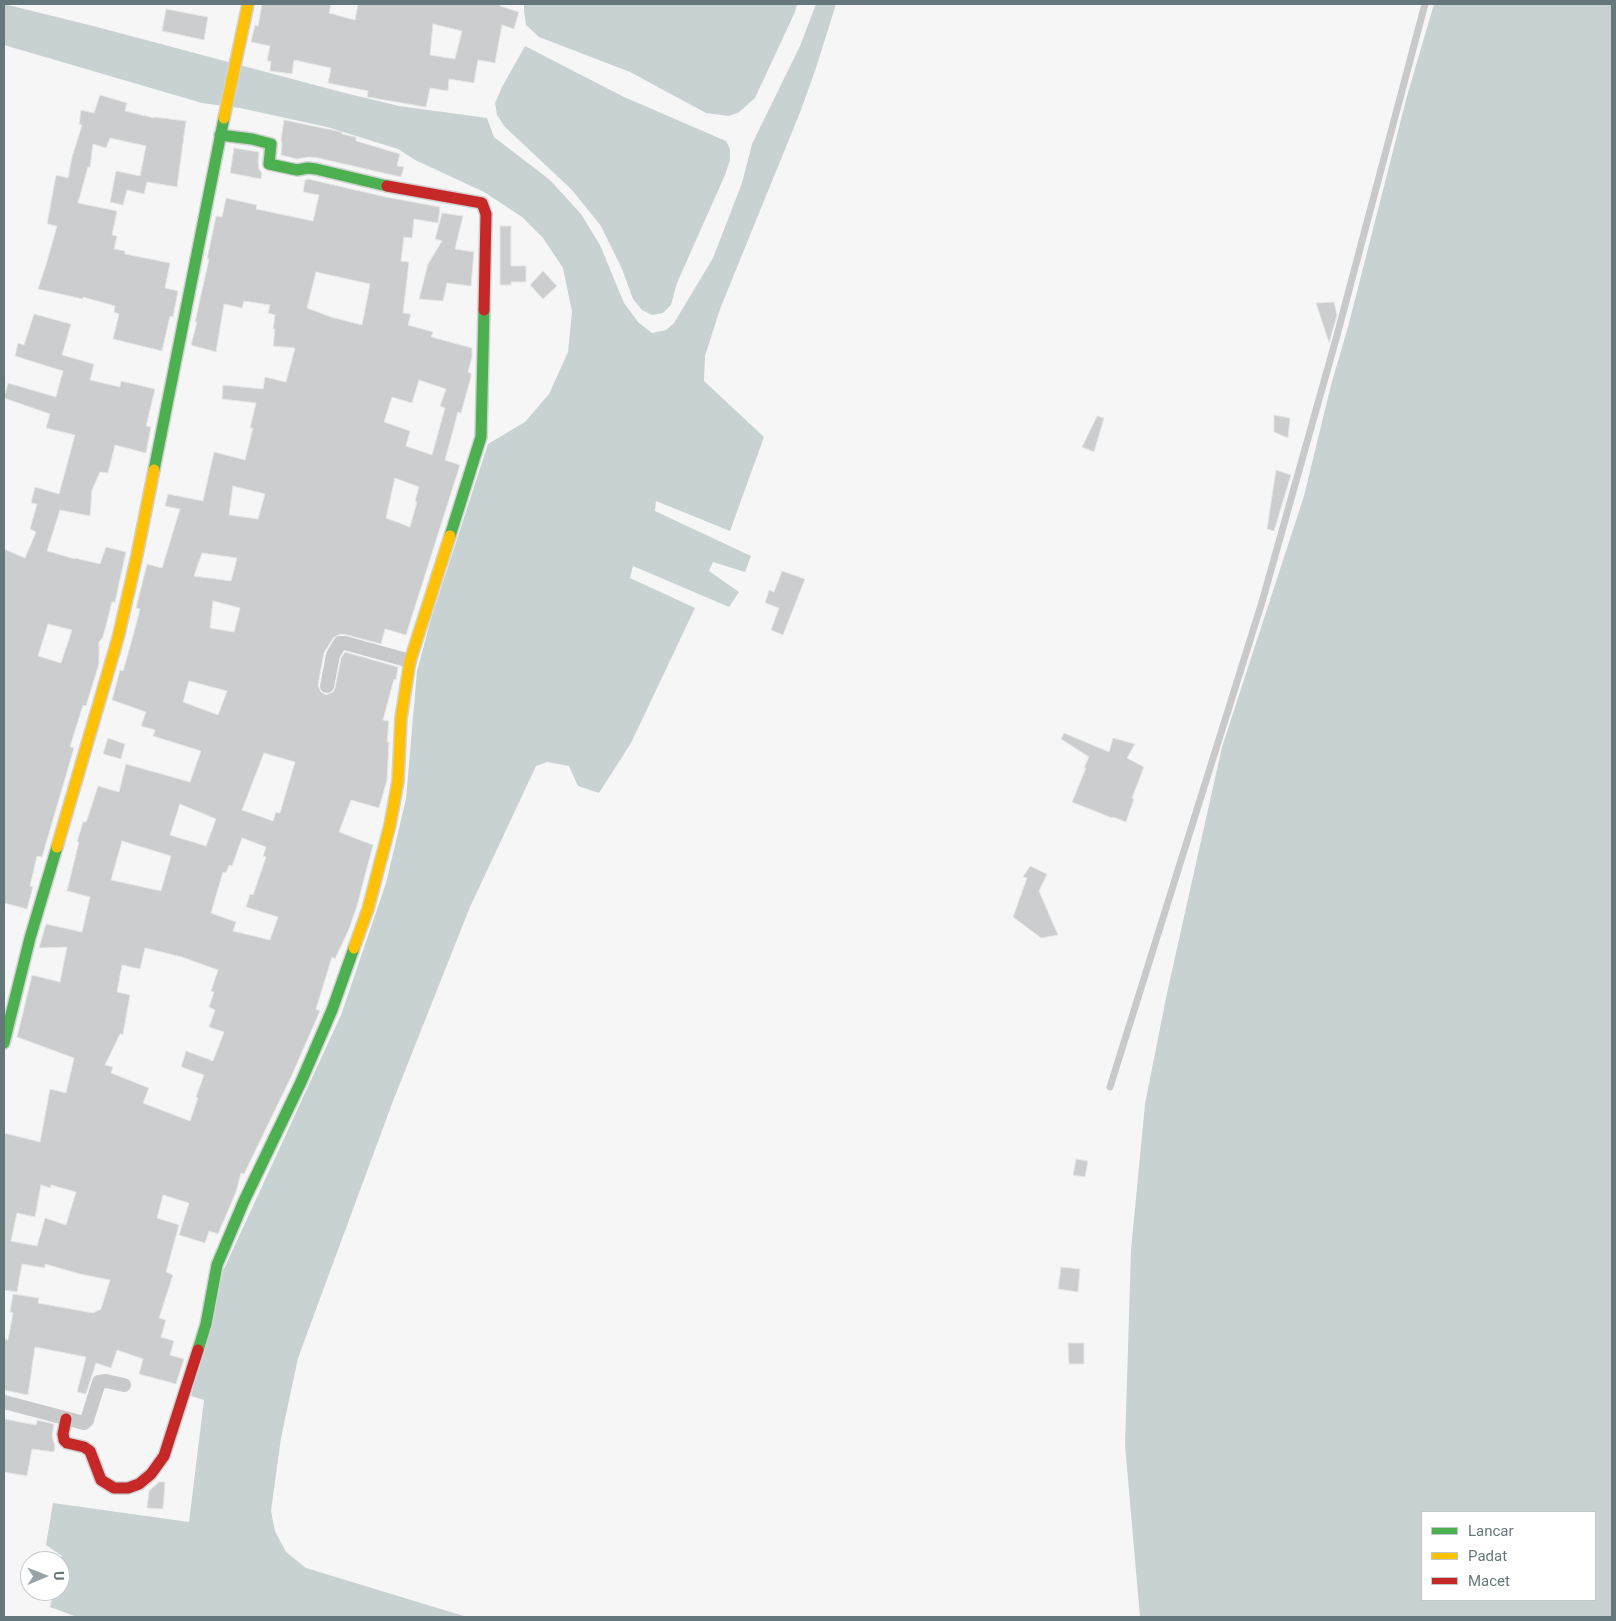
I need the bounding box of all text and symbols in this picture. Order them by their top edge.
legend [1421,1511,1596,1601]
text: Lancar [1468,1522,1514,1540]
text: Padat [1468,1547,1507,1565]
north arrow [20,1551,70,1601]
text: U [51,1571,67,1581]
text: Macet [1468,1572,1510,1590]

